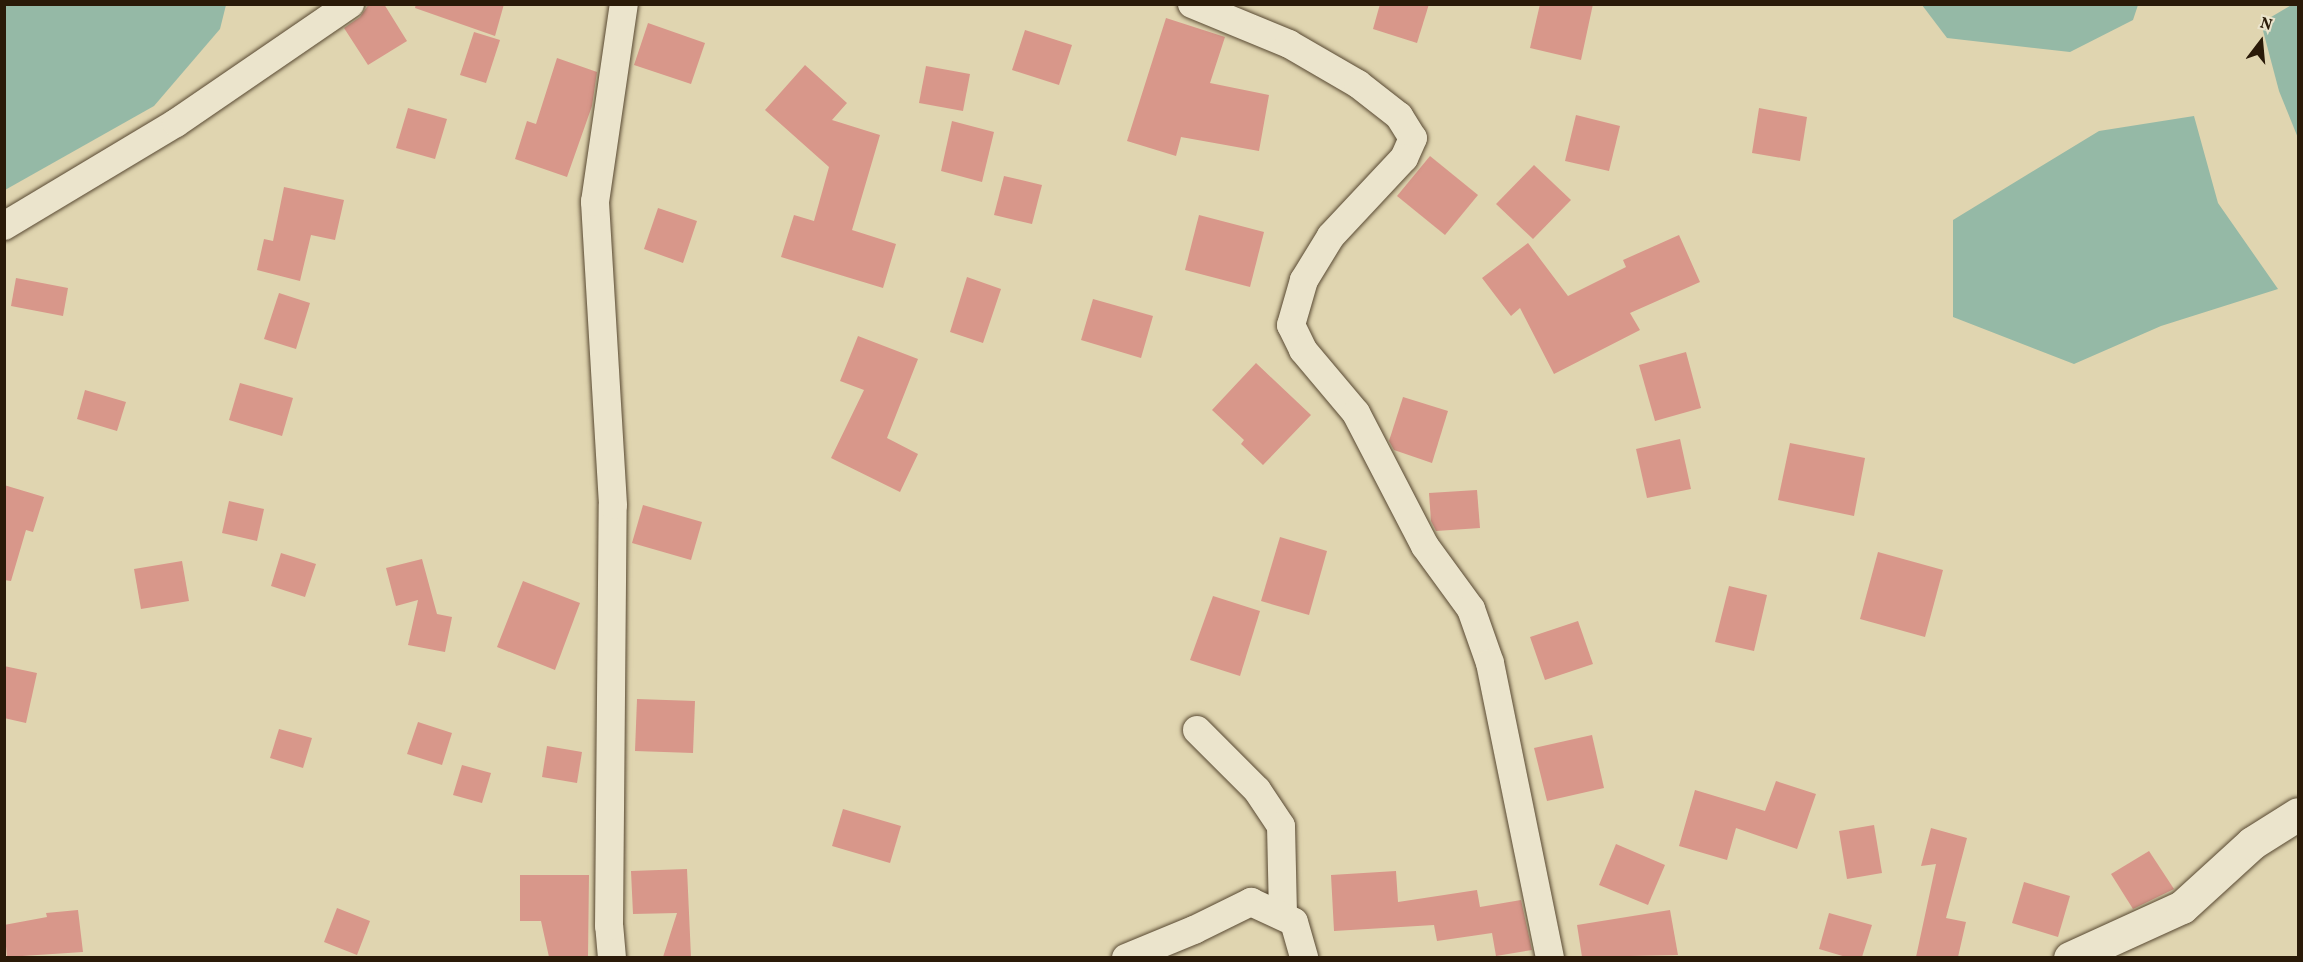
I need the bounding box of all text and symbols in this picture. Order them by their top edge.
north arrow [2231,12,2291,72]
text: N [2257,13,2275,37]

